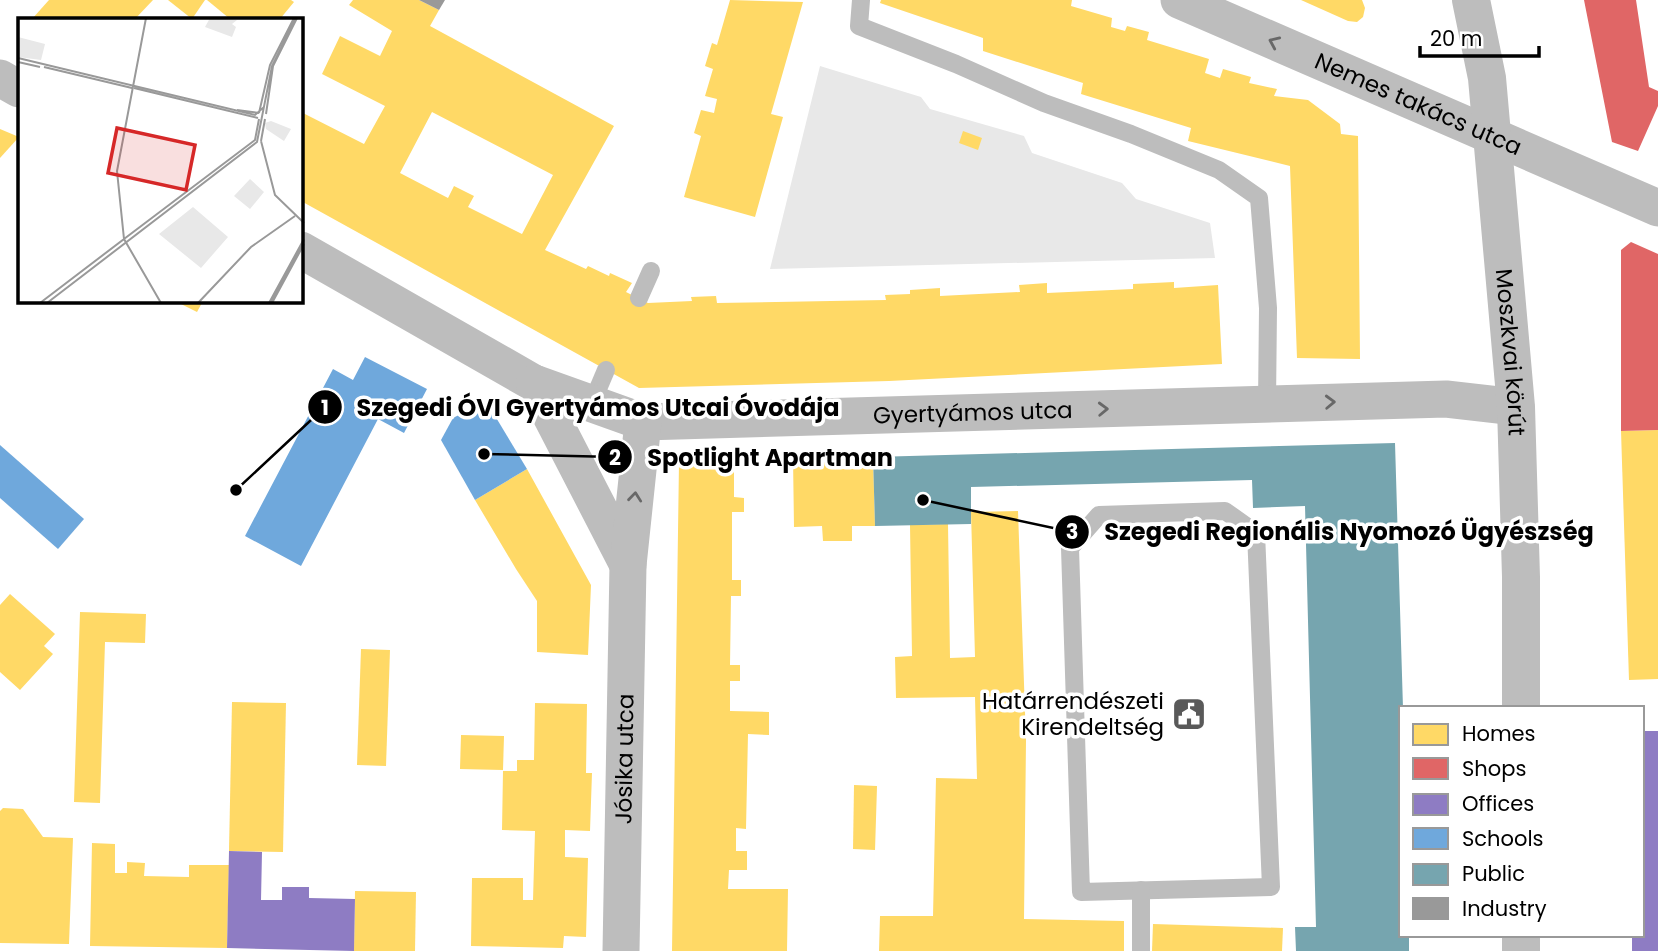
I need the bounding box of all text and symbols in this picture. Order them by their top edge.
scale bar [1420,14,1539,58]
inset map [18,18,303,303]
text: 20 m [1430,24,1483,53]
one-way arrow [1269,36,1281,50]
street label: Nemes takács utca [1310,45,1527,163]
street label: Moszkvai körút [1488,267,1533,436]
callout: Szegedi ÓVI Gyertyámos Utcai Óvodája [307,385,854,430]
text: Szegedi ÓVI Gyertyámos Utcai Óvodája [356,391,840,424]
text: 1 [321,393,329,422]
street label: Gyertyámos utca [872,394,1073,431]
one-way arrow [1325,394,1336,410]
one-way arrow [1097,401,1108,416]
callout: Spotlight Apartman [598,435,907,480]
text: Spotlight Apartman [647,441,893,474]
text: 2 [609,443,621,472]
one-way arrow [627,492,642,503]
callout: Szegedi Regionális Nyomozó Ügyészség [1055,510,1608,555]
text: Szegedi Regionális Nyomozó Ügyészség [1104,515,1594,548]
text: 3 [1066,517,1078,546]
place label: Határrendészeti Kirendeltség [982,685,1164,743]
street label: Jósika utca [607,693,642,825]
public building icon: Határrendészeti Kirendeltség [1170,695,1208,733]
legend [1399,706,1644,937]
text: Homes [1462,719,1536,748]
text: Shops [1462,754,1526,783]
text: Offices [1462,789,1534,818]
text: Schools [1462,824,1544,853]
text: Public [1462,859,1525,888]
text: Industry [1462,894,1547,923]

